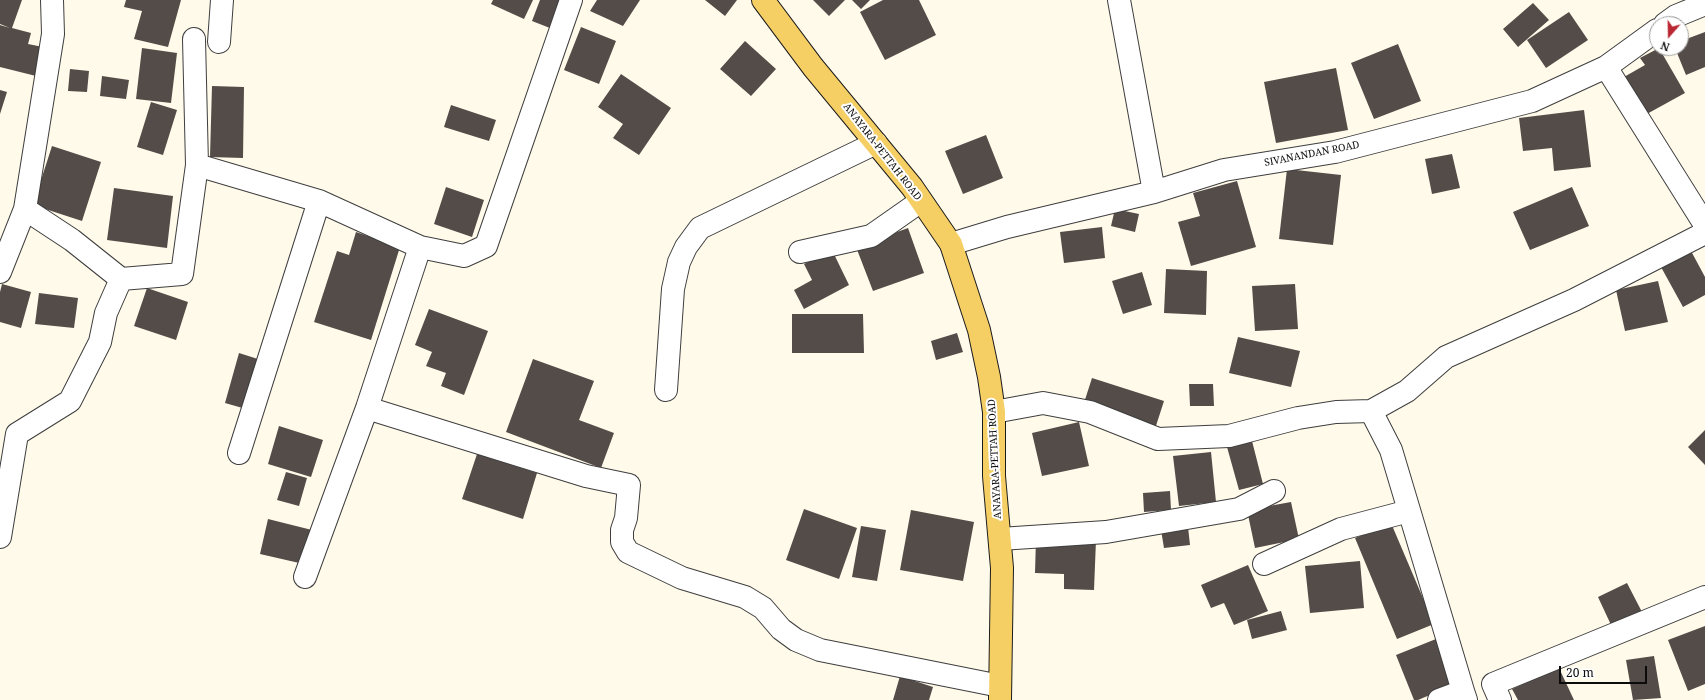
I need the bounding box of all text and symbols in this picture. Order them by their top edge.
north arrow [1649,16,1689,56]
text: N [1658,38,1672,55]
street label: ANAYARA-PETTAH ROAD [840,101,924,203]
street label: SIVANANDAN ROAD [1263,139,1361,169]
street label: ANAYARA-PETTAH ROAD [986,399,1004,519]
scale bar [1561,658,1649,684]
text: 20 m [1566,664,1594,681]

